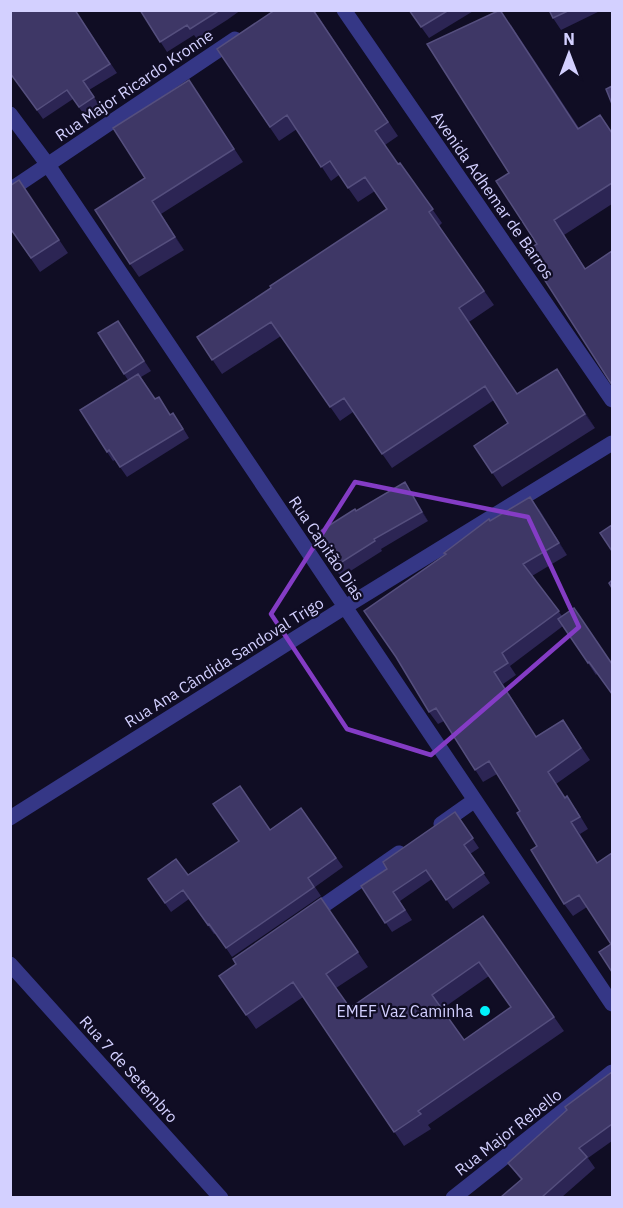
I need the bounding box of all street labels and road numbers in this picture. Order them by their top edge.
street label: Rua Major Ricardo Kronne [51,25,217,145]
street label: Avenida Adhemar de Barros [427,107,559,283]
street label: Rua Capitão Dias [285,492,369,604]
street label: Rua Ana Cândida Sandoval Trigo [121,592,327,732]
street label: Rua 7 de Setembro [76,1011,182,1127]
street label: Rua Major Rebello [451,1084,565,1180]

